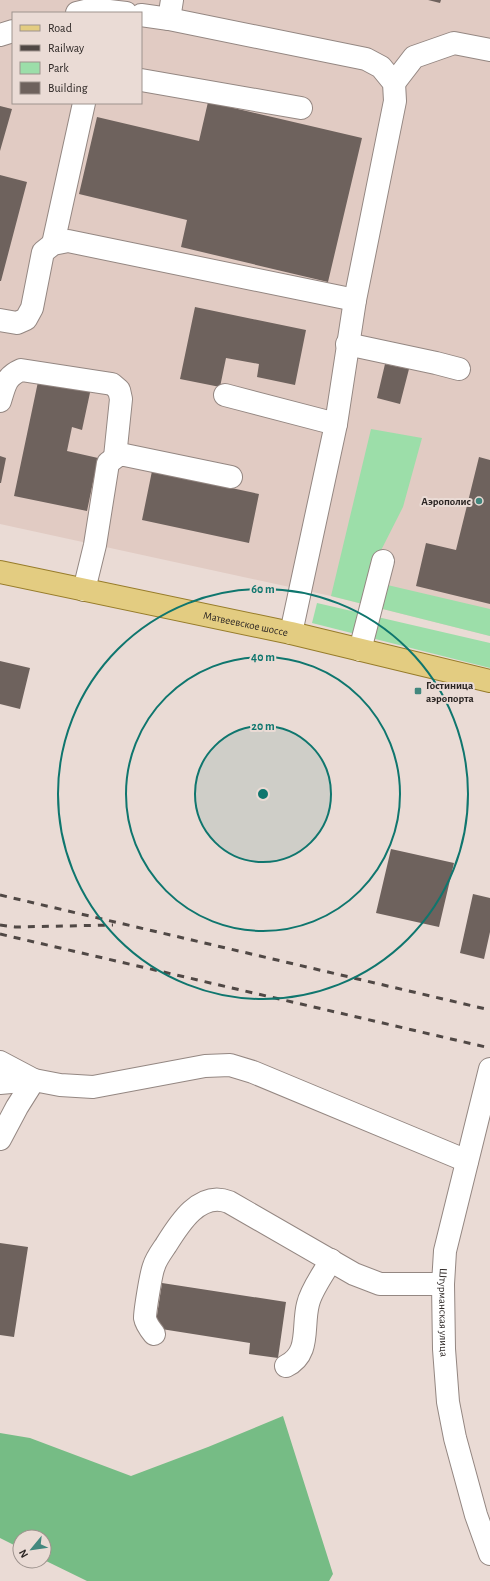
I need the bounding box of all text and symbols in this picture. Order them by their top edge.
legend [12,12,142,104]
text: Road [48,22,72,34]
text: Railway [48,42,84,55]
text: Park [48,62,69,74]
text: Building [48,82,88,94]
place label: Аэрополис [421,496,472,507]
marker: Аэрополис [474,496,484,506]
text: 60 m [251,583,275,595]
street label: Матвеевское шоссе [202,609,289,638]
text: 40 m [251,651,275,663]
place label: Гостиница аэропорта [426,680,474,704]
marker: Гостиница аэропорта [413,686,423,696]
text: 20 m [251,720,275,732]
centre of rings [256,787,270,801]
street label: Штурманская улица [437,1268,450,1357]
north arrow [12,1529,52,1569]
text: N [17,1548,30,1560]

